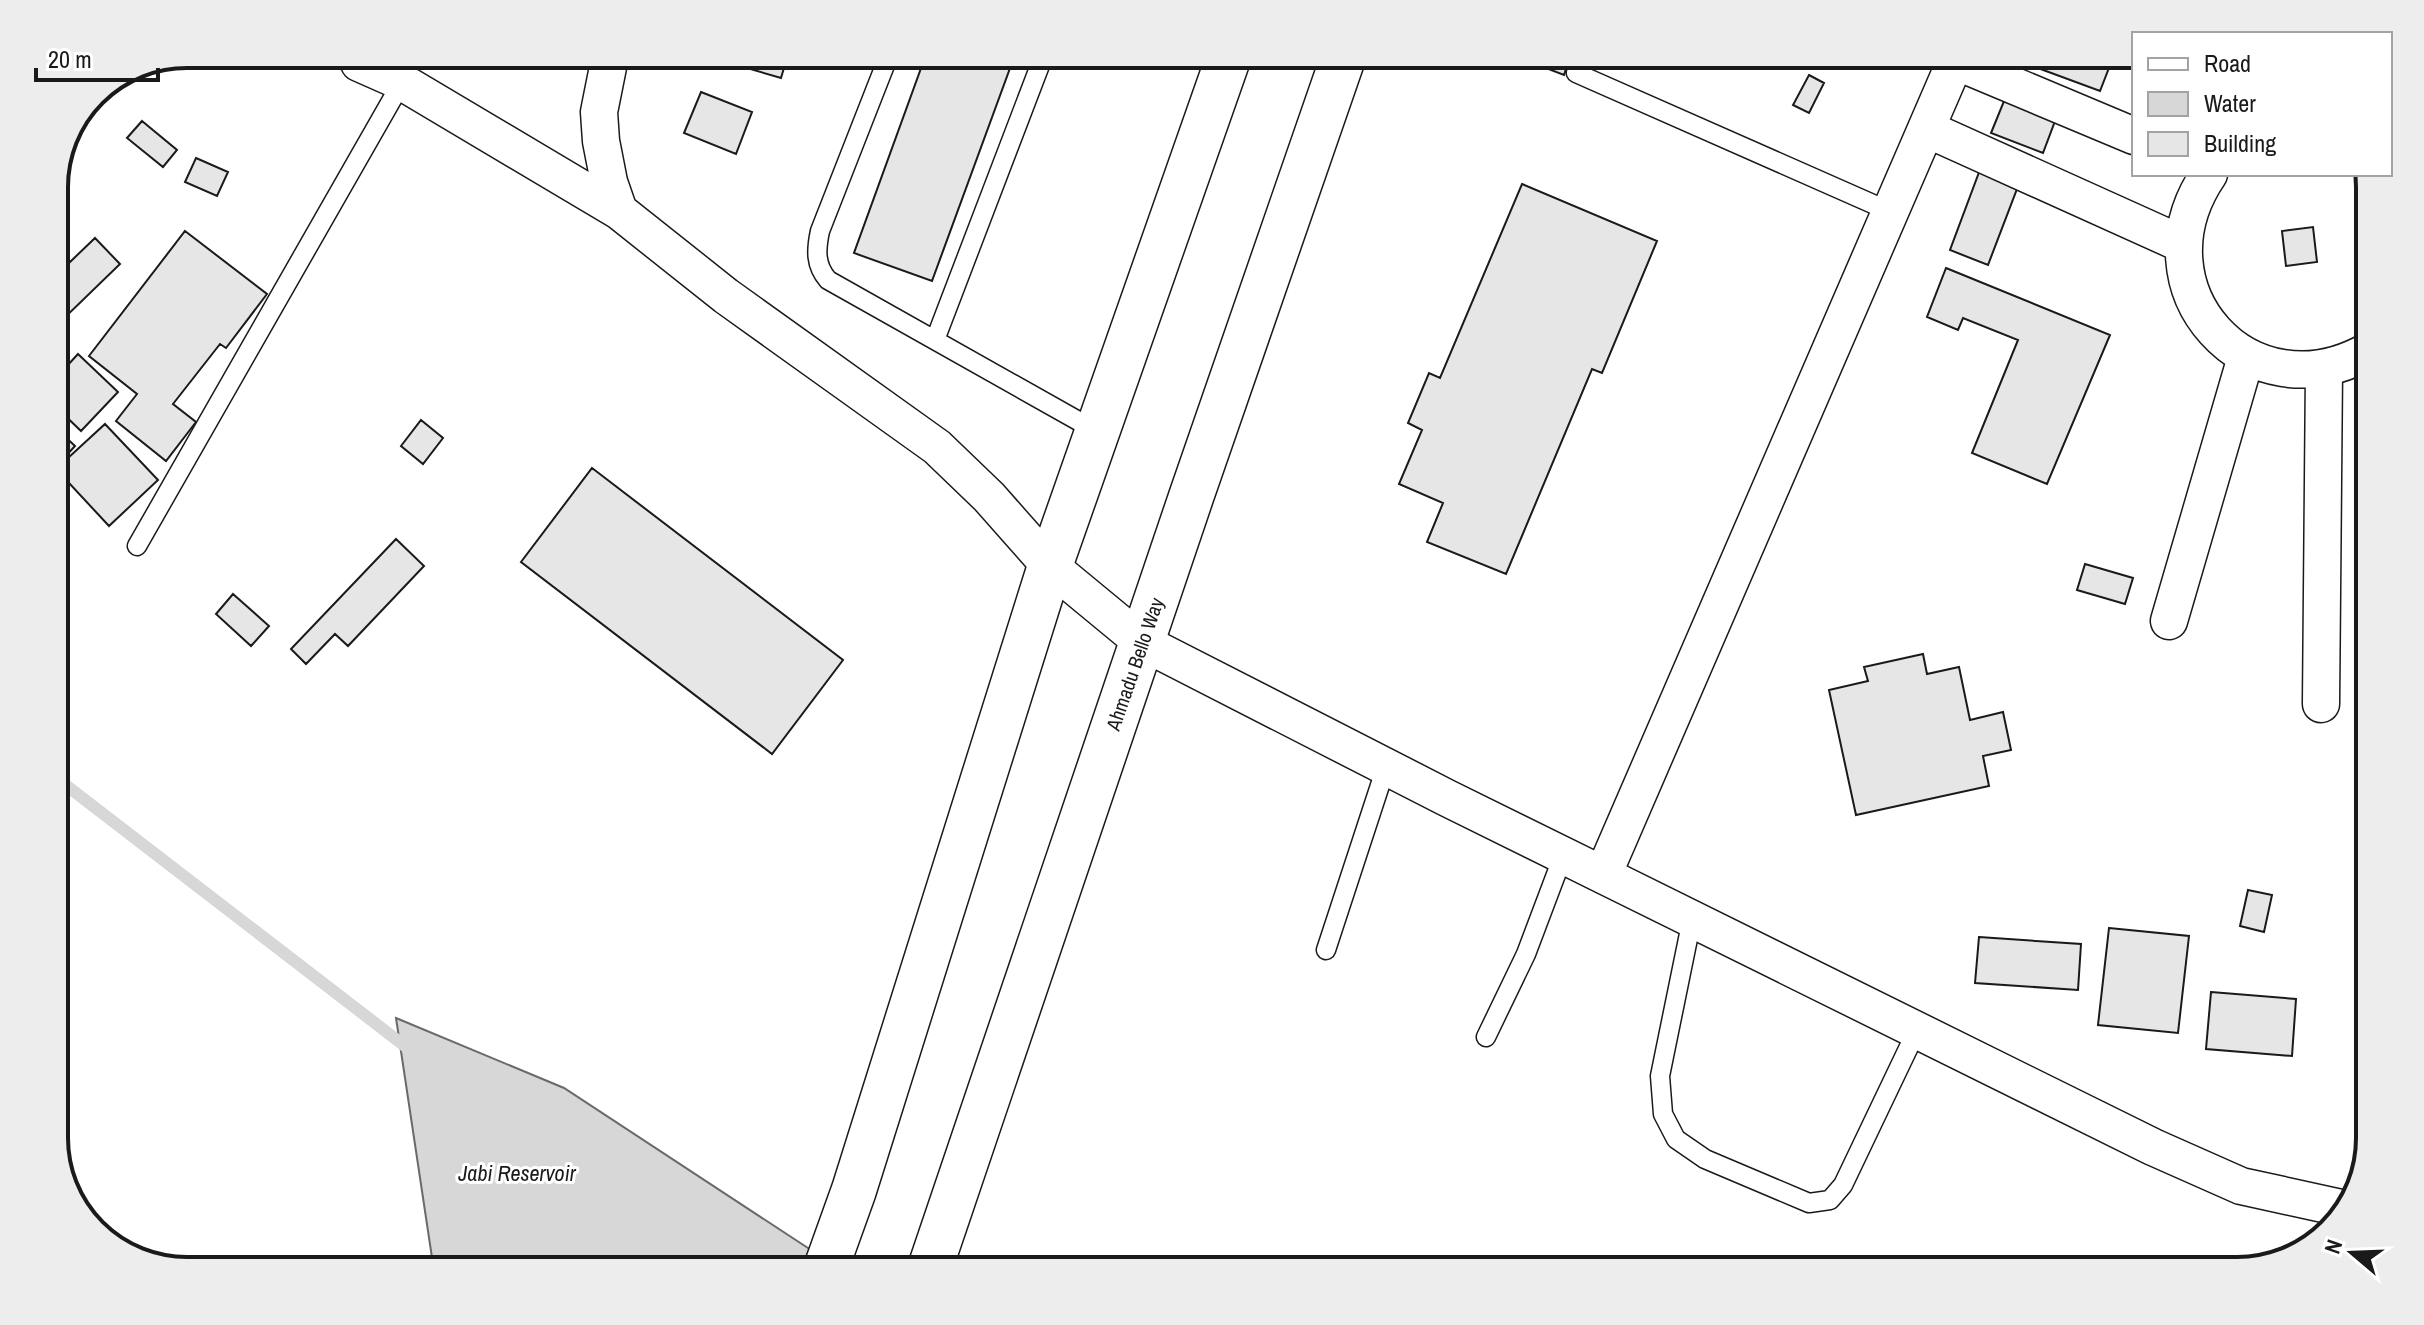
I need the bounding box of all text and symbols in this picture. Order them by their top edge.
scale bar [36,32,158,82]
legend [2132,32,2392,176]
text: 20 m [48,43,92,75]
text: Road [2204,47,2251,79]
text: Water [2204,87,2256,119]
text: Building [2204,127,2276,159]
street label: Ahmadu Bello Way [1099,593,1170,735]
water label: Jabi Reservoir [457,1158,577,1188]
north arrow [2312,1213,2392,1293]
text: N [2317,1235,2349,1258]

